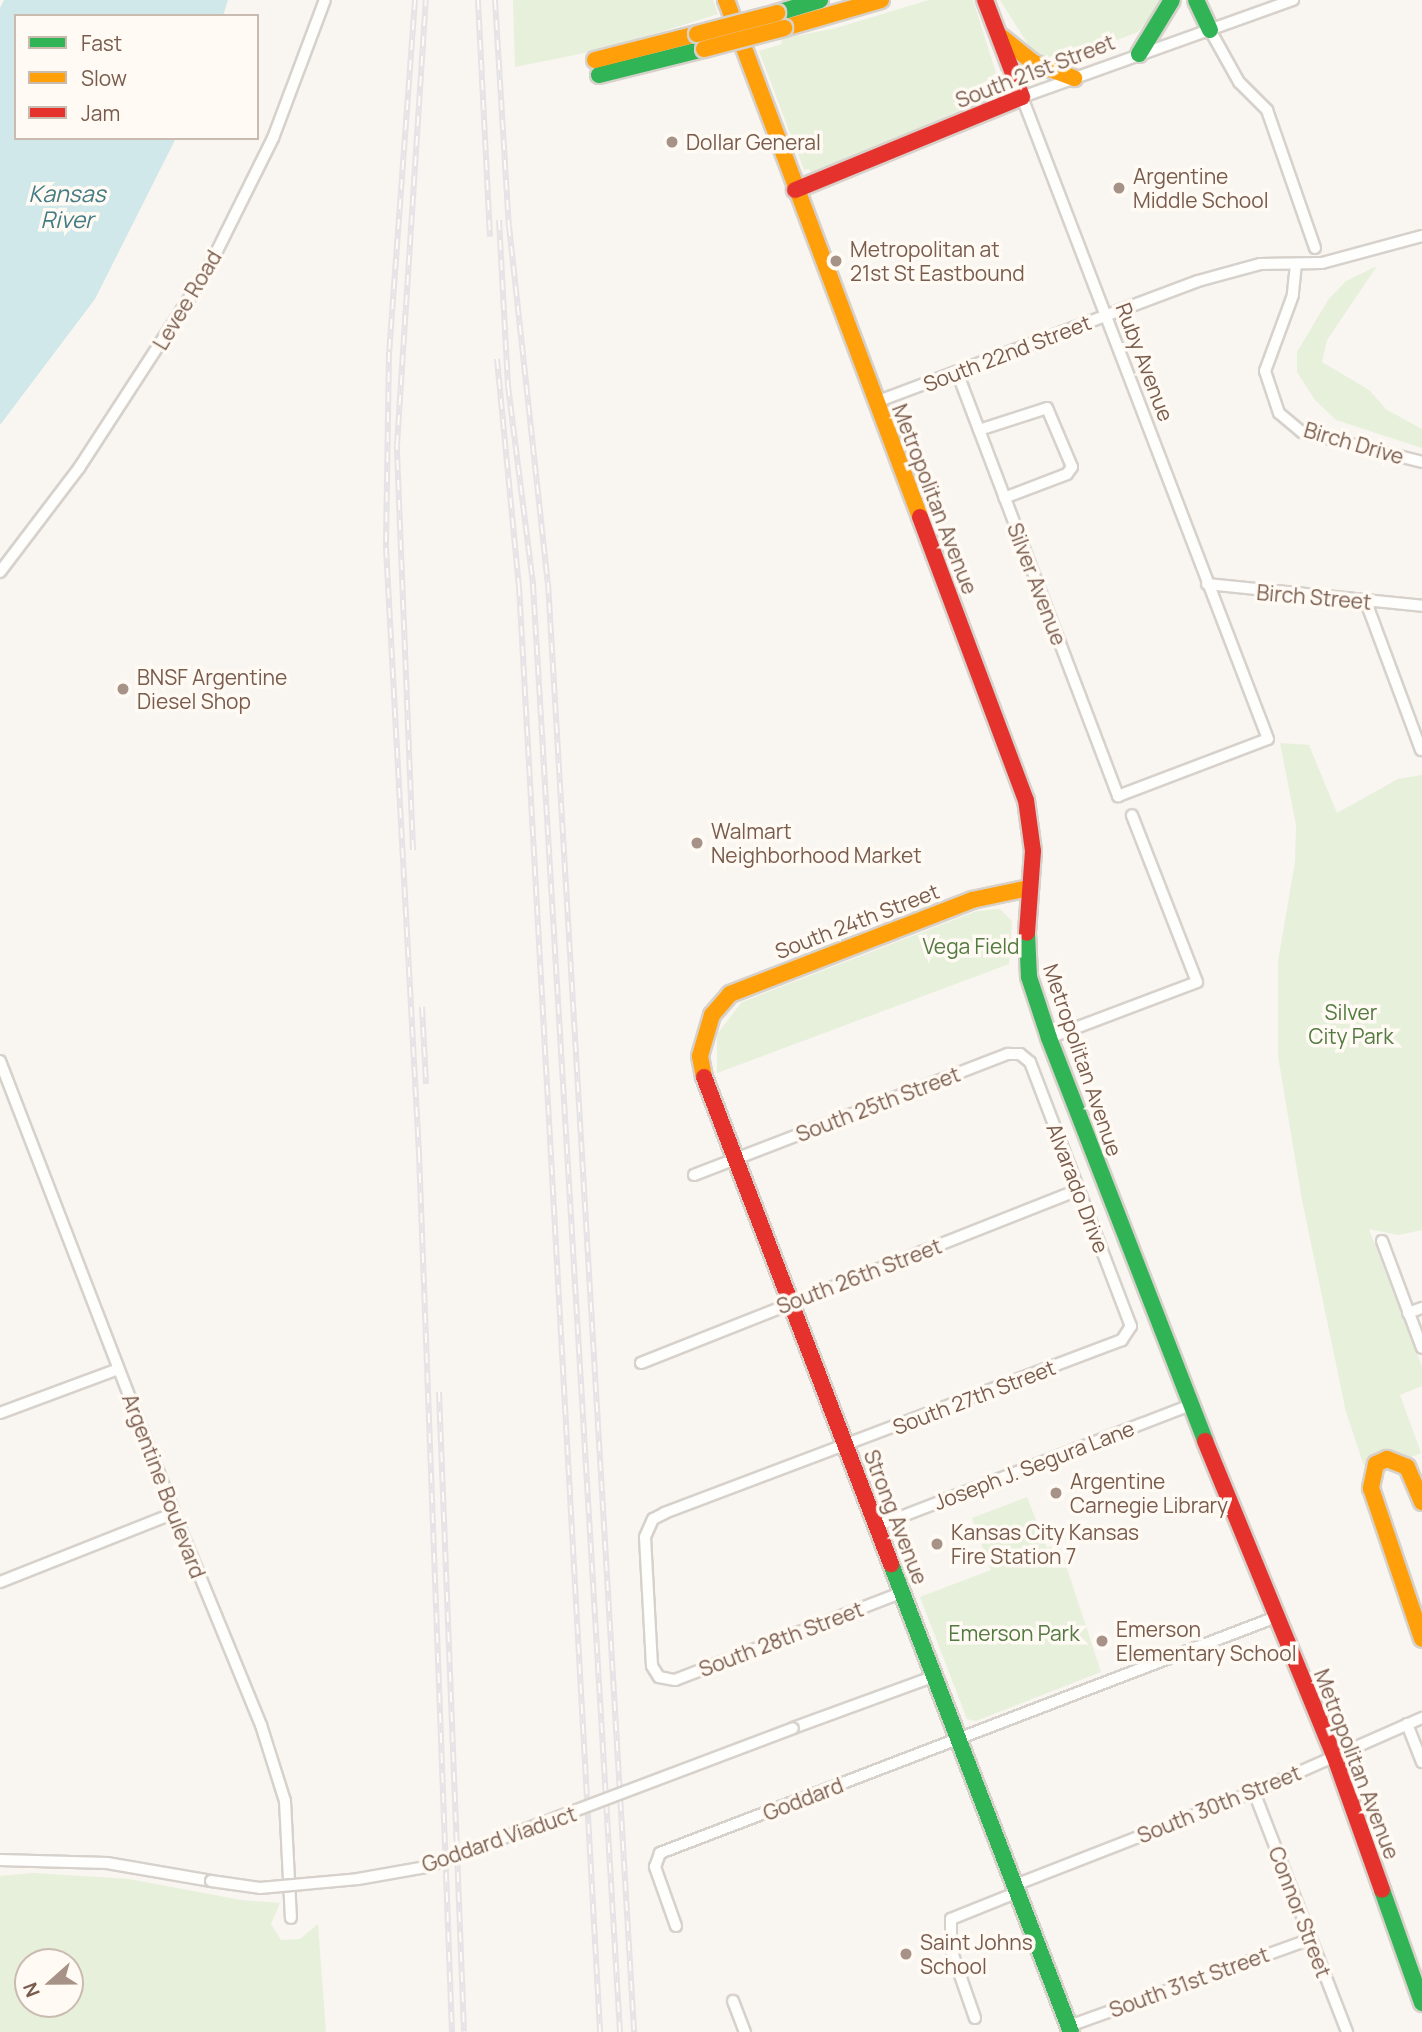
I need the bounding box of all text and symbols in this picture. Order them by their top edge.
legend [14,14,259,140]
text: Fast [81,29,122,57]
street label: South 21st Street [952,29,1118,113]
text: Slow [81,64,127,92]
text: Jam [81,99,120,127]
place label: Dollar General [686,129,821,155]
marker: Dollar General [664,134,680,150]
place label: Argentine Middle School [1133,163,1269,213]
water label: Kansas River [28,179,106,233]
marker: Argentine Middle School [1111,180,1127,196]
place label: Metropolitan at 21st St Eastbound [850,236,1025,286]
street label: Levee Road [148,246,226,354]
marker: Metropolitan at 21st St Eastbound [828,253,844,269]
street label: Ruby Avenue [1111,299,1179,425]
street label: South 22nd Street [920,309,1094,397]
street label: Metropolitan Avenue [887,400,983,598]
street label: Birch Drive [1301,417,1407,469]
street label: Silver Avenue [1002,519,1072,649]
street label: Birch Street [1256,579,1372,615]
place label: BNSF Argentine Diesel Shop [137,664,287,714]
marker: BNSF Argentine Diesel Shop [115,681,131,697]
place label: Walmart Neighborhood Market [711,818,922,868]
marker: Walmart Neighborhood Market [689,835,705,851]
street label: South 24th Street [771,878,943,964]
park label: Vega Field [922,933,1020,959]
street label: Metropolitan Avenue [1038,961,1128,1159]
park label: Silver City Park [1308,999,1394,1049]
street label: South 25th Street [792,1061,964,1147]
street label: Alvarado Drive [1042,1120,1114,1256]
street label: South 26th Street [773,1233,945,1319]
street label: South 27th Street [889,1354,1059,1440]
street label: Argentine Boulevard [117,1390,211,1582]
street label: Joseph J. Segura Lane [930,1415,1138,1515]
street label: Strong Avenue [859,1446,933,1588]
place label: Argentine Carnegie Library [1070,1468,1228,1518]
marker: Argentine Carnegie Library [1048,1485,1064,1501]
place label: Kansas City Kansas Fire Station 7 [951,1519,1139,1569]
marker: Kansas City Kansas Fire Station 7 [929,1536,945,1552]
street label: South 28th Street [695,1596,867,1682]
place label: Emerson Elementary School [1116,1616,1297,1666]
park label: Emerson Park [948,1620,1080,1646]
marker: Emerson Elementary School [1094,1633,1110,1649]
street label: Metropolitan Avenue [1309,1665,1405,1863]
street label: South 30th Street [1134,1760,1304,1848]
street label: Goddard [759,1772,847,1826]
street label: Goddard Viaduct [419,1801,579,1877]
street label: Connor Street [1263,1843,1337,1981]
place label: Saint Johns School [920,1929,1033,1979]
street label: South 31st Street [1106,1941,1272,2023]
marker: Saint Johns School [898,1946,914,1962]
north arrow [14,1948,84,2018]
text: N [17,1979,46,2001]

